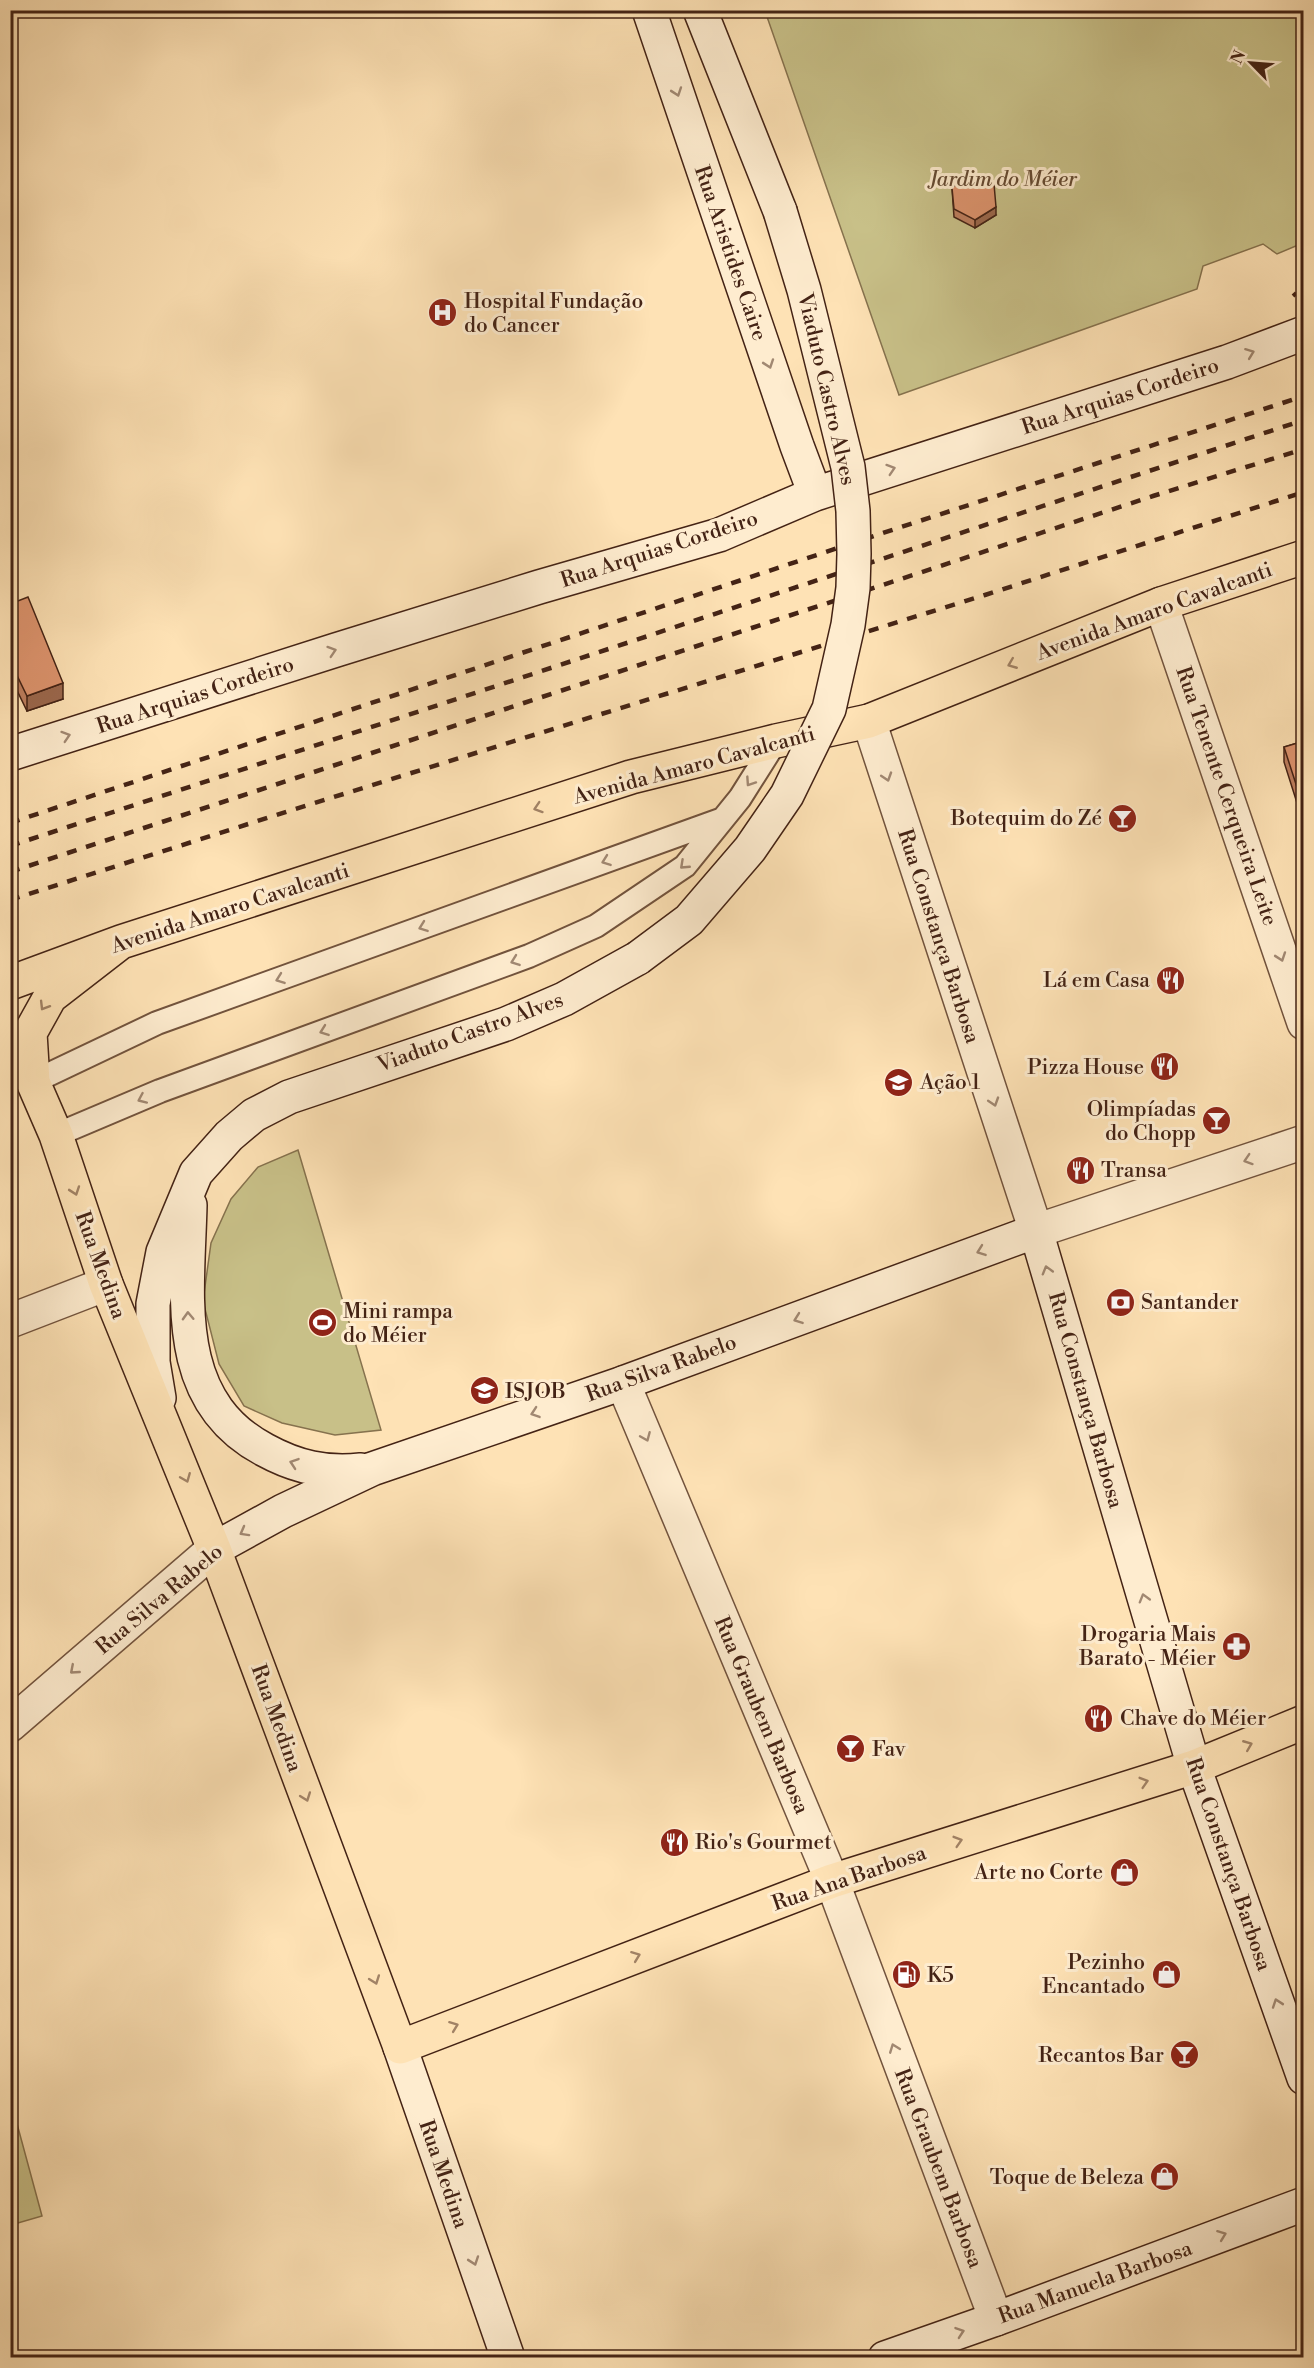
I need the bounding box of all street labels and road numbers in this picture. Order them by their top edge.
street label: Rua Aristides Caire [688,162,772,344]
street label: Viaduto Castro Alves [791,290,861,488]
street label: Rua Arquias Cordeiro [1018,353,1222,441]
street label: Rua Arquias Cordeiro [557,506,761,594]
street label: Avenida Amaro Cavalcanti [1032,557,1276,667]
street label: Rua Arquias Cordeiro [93,652,297,740]
street label: Rua Tenente Cerqueira Leite [1169,663,1283,929]
street label: Avenida Amaro Cavalcanti [570,721,818,811]
street label: Rua Constança Barbosa [891,826,985,1047]
street label: Avenida Amaro Cavalcanti [107,858,353,960]
street label: Viaduto Castro Alves [373,987,567,1079]
street label: Rua Medina [69,1208,132,1323]
street label: Rua Constança Barbosa [1042,1289,1128,1512]
street label: Rua Silva Rabelo [582,1330,740,1408]
street label: Rua Silva Rabelo [91,1539,229,1661]
street label: Rua Graubem Barbosa [708,1613,815,1818]
street label: Rua Medina [245,1661,308,1776]
street label: Rua Constança Barbosa [1179,1754,1277,1975]
street label: Rua Ana Barbosa [769,1840,930,1917]
street label: Rua Graubem Barbosa [888,2065,988,2272]
street label: Rua Medina [412,2117,474,2232]
street label: Rua Manuela Barbosa [995,2236,1196,2330]

